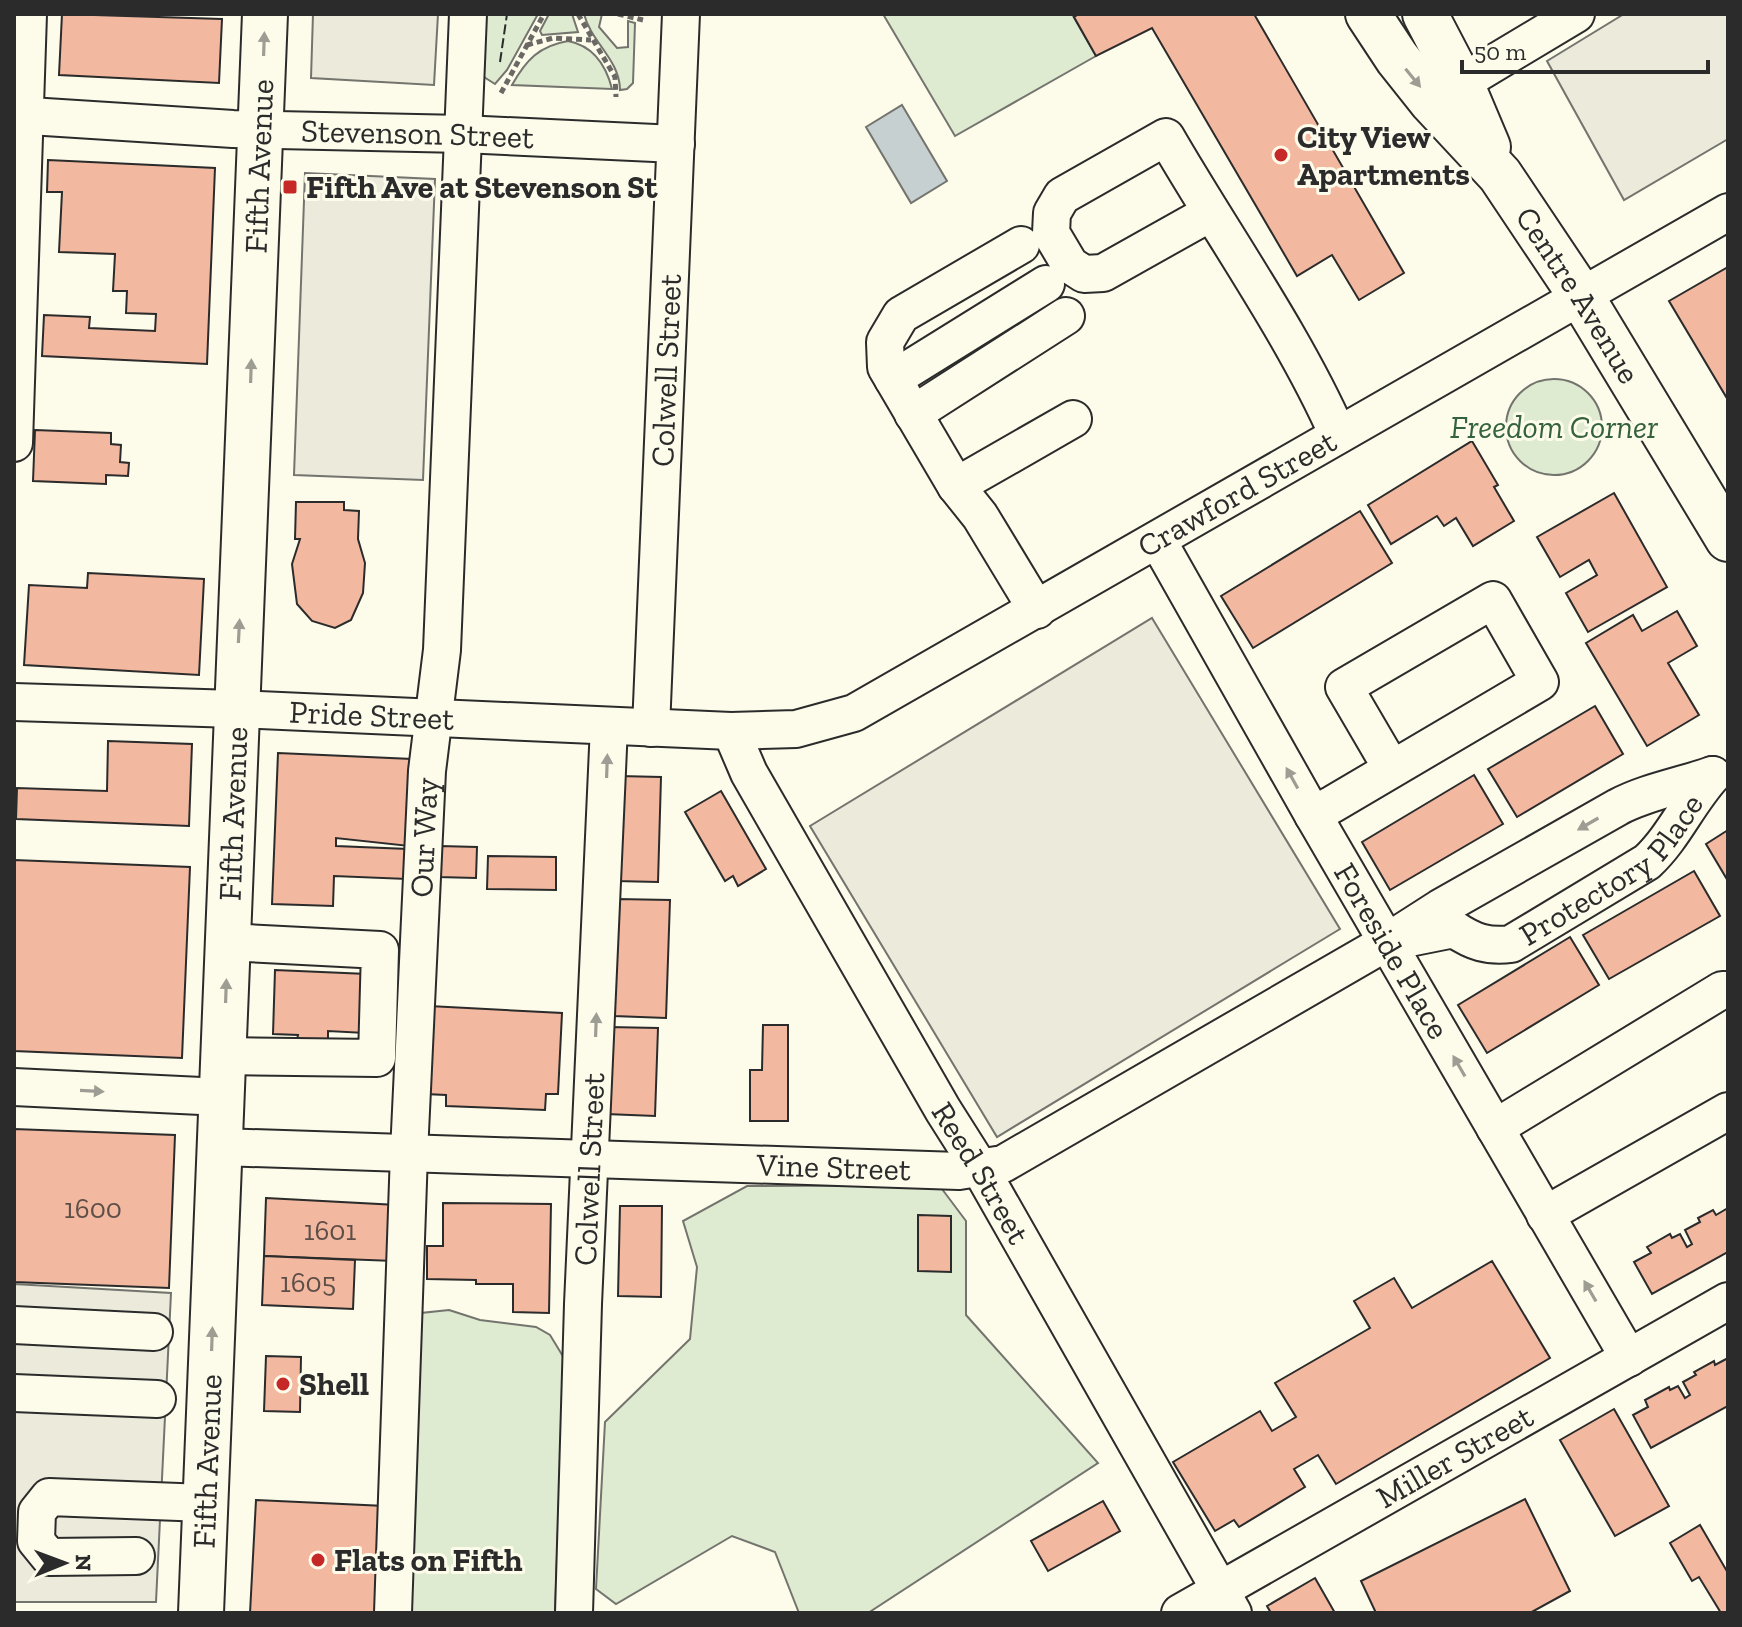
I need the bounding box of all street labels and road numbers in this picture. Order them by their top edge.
street label: Fifth Avenue [236,78,281,254]
street label: Stevenson Street [301,111,535,156]
street label: Centre Avenue [1508,200,1648,390]
street label: Colwell Street [643,273,689,468]
street label: Crawford Street [1131,422,1343,565]
street label: Pride Street [288,692,455,738]
street label: Fifth Avenue [211,726,255,901]
street label: Our Way [402,776,446,898]
street label: Protectory Place [1512,787,1711,953]
street label: Foreside Place [1326,856,1458,1046]
street label: Colwell Street [566,1072,612,1267]
street label: Reed Street [924,1095,1038,1251]
street label: Vine Street [755,1145,911,1188]
street label: Fifth Avenue [185,1373,230,1549]
street label: Miller Street [1370,1397,1540,1516]

